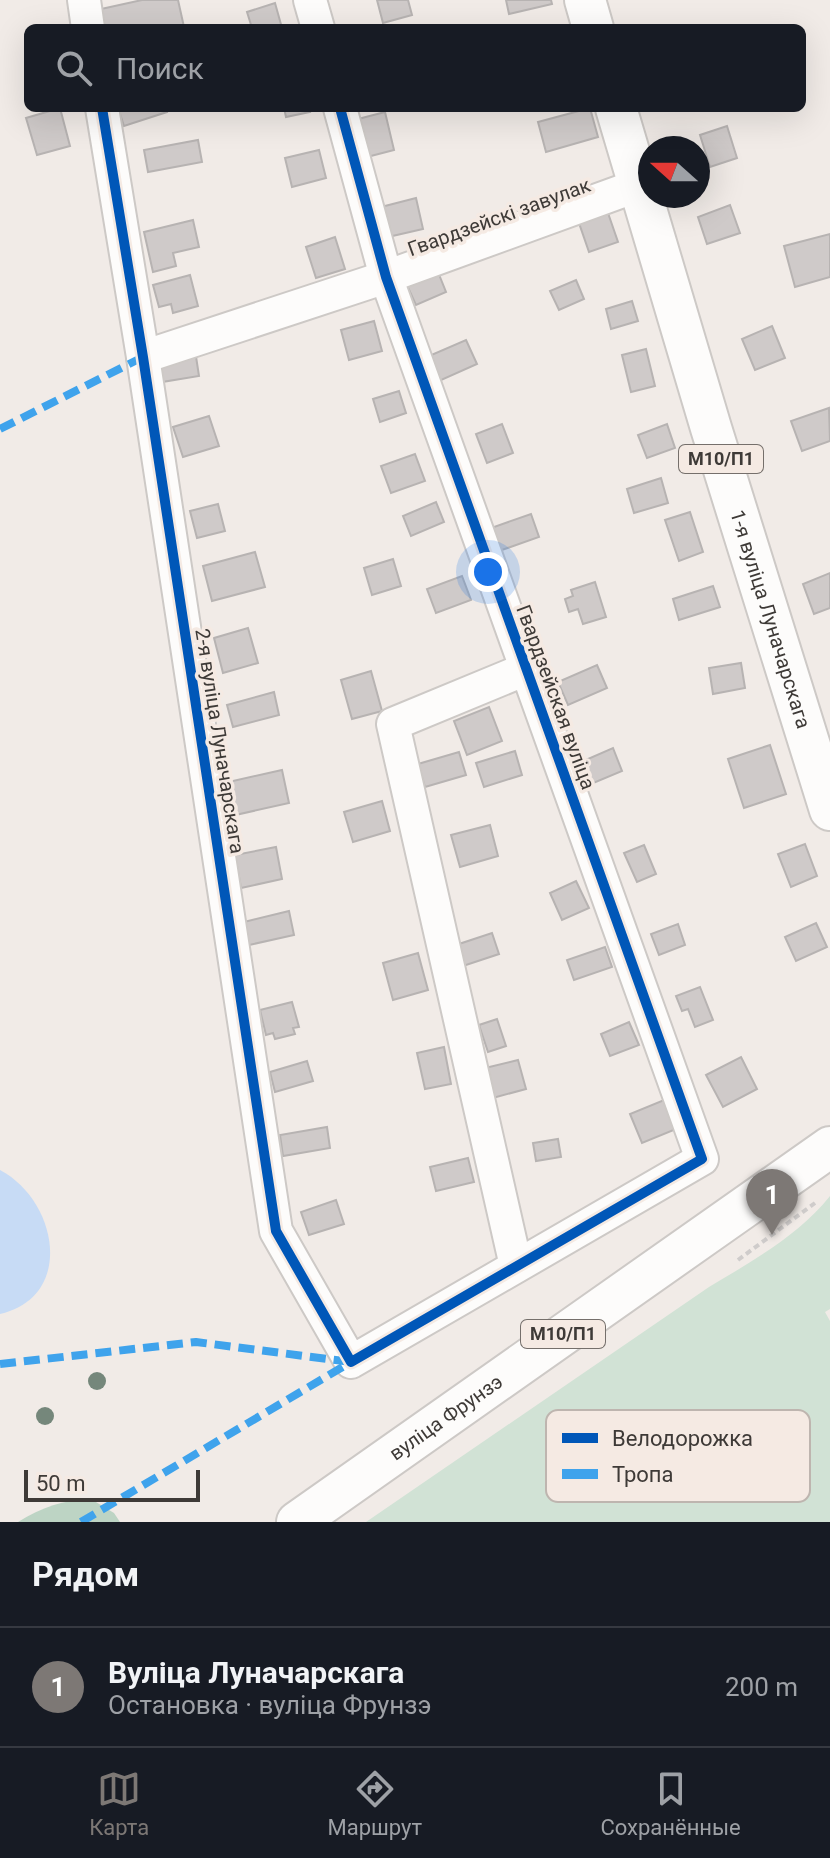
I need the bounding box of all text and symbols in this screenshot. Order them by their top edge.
search box [24,24,806,112]
icon: search [52,46,96,90]
text: Поиск [116,51,204,86]
north arrow [638,136,710,208]
street label: Гвардзейскі завулак [404,173,594,261]
road number: М10/П1 [679,445,763,473]
street label: 1-я вуліца Луначарскага [725,507,816,731]
your location [468,552,508,592]
street label: Гвардзейская вуліца [511,601,601,793]
street label: 2-я вуліца Луначарскага [190,627,250,855]
pin: 1 [746,1169,798,1235]
road number: М10/П1 [521,1320,605,1348]
street label: вуліца Фрунзэ [385,1369,507,1465]
legend [546,1410,810,1502]
text: Велодорожка [612,1426,753,1451]
text: Тропа [612,1462,674,1487]
scale bar [24,1466,200,1502]
text: 50 m [36,1471,85,1496]
text: Рядом [32,1554,139,1594]
text: Вуліца Луначарскага [108,1655,404,1690]
text: 1 [51,1672,65,1702]
text: 200 m [725,1672,798,1702]
text: Остановка · вуліца Фрунзэ [108,1690,431,1720]
tab: Карта [89,1767,149,1840]
tab: Маршрут [328,1767,422,1840]
tab: Сохранённые [600,1767,741,1840]

